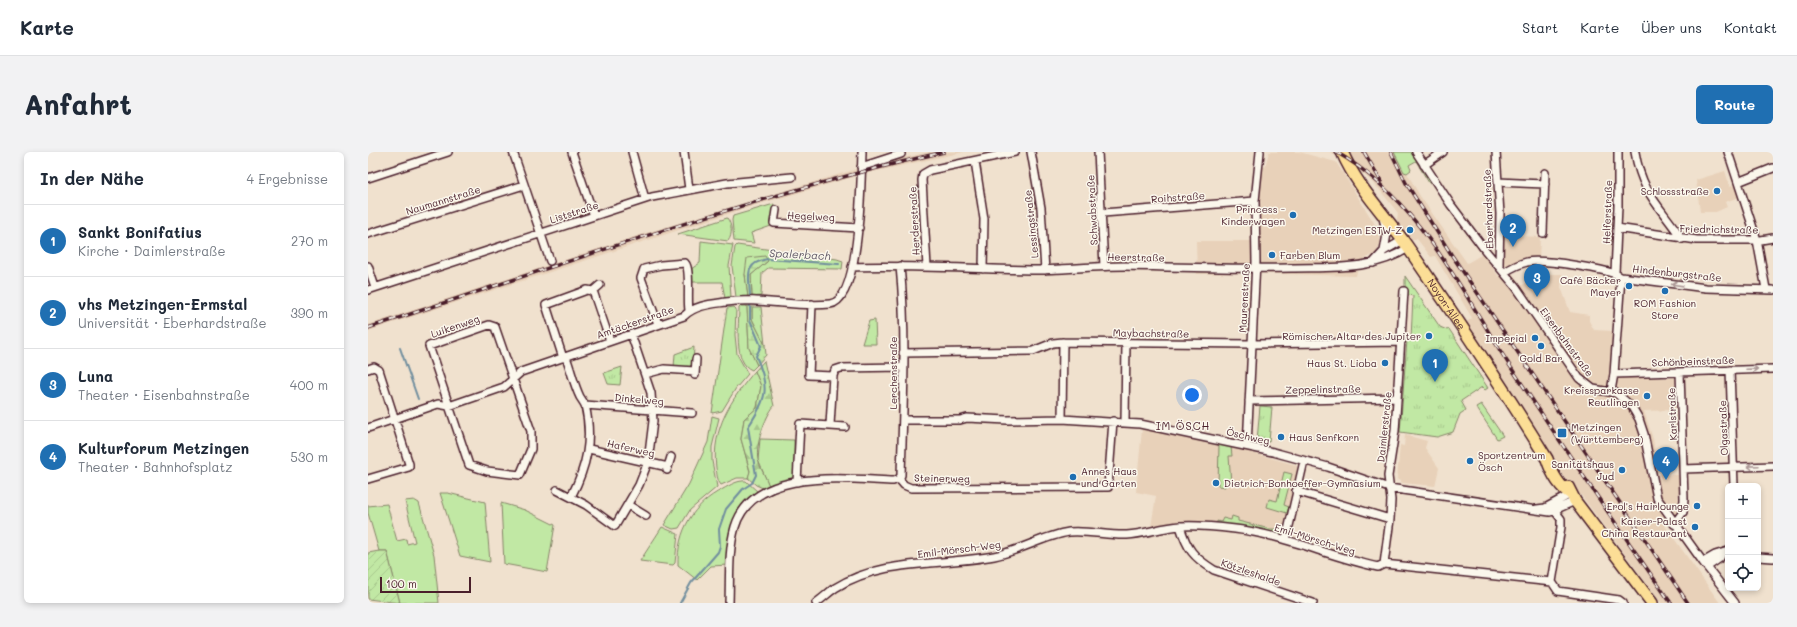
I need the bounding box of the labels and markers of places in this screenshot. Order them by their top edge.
place label: Schlossstraße [1641,184,1709,198]
marker: Schlossstraße [1712,186,1722,196]
place label: Princess - Kinderwagen [1221,202,1285,228]
marker: Princess - Kinderwagen [1288,210,1298,220]
pin: 2 [1500,214,1526,247]
place label: Metzingen ESTW-Z [1312,223,1402,237]
marker: Metzingen ESTW-Z [1405,225,1415,235]
place label: Farben Blum [1280,248,1340,262]
marker: Farben Blum [1267,250,1277,260]
pin: 3 [1524,264,1550,297]
place label: Café Bäcker Mayer [1560,273,1621,299]
marker: Café Bäcker Mayer [1624,281,1634,291]
marker: ROM Fashion Store [1660,286,1670,296]
place label: ROM Fashion Store [1634,296,1696,322]
place label: Römischer Altar des Jupiter [1282,329,1421,343]
marker: Römischer Altar des Jupiter [1424,331,1434,341]
place label: Imperial [1485,331,1527,345]
marker: Imperial [1530,333,1540,343]
marker: Gold Bar [1536,341,1546,351]
pin: 1 [1422,349,1448,382]
place label: Gold Bar [1520,351,1562,365]
place label: Haus St. Lioba [1307,356,1377,370]
marker: Haus St. Lioba [1380,358,1390,368]
place label: Kreissparkasse Reutlingen [1564,383,1639,409]
marker: Kreissparkasse Reutlingen [1642,391,1652,401]
place label: Metzingen (Württemberg) [1571,420,1643,446]
marker: Metzingen (Württemberg) [1556,427,1568,439]
place label: Haus Senfkorn [1289,430,1359,444]
marker: Haus Senfkorn [1276,432,1286,442]
pin: 4 [1653,447,1679,480]
place label: Sportzentrum Ösch [1478,448,1545,474]
marker: Sportzentrum Ösch [1465,456,1475,466]
place label: Sanitätshaus Jud [1551,457,1614,483]
place label: Annes Haus und Garten [1081,464,1137,490]
marker: Sanitätshaus Jud [1617,465,1627,475]
marker: Annes Haus und Garten [1068,472,1078,482]
place label: Dietrich-Bonhoeffer-Gymnasium [1224,476,1381,490]
marker: Dietrich-Bonhoeffer-Gymnasium [1211,478,1221,488]
place label: Erol's Hairlounge [1607,499,1689,513]
marker: Erol's Hairlounge [1692,501,1702,511]
place label: Kaiser-Palast China Restaurant [1601,514,1687,540]
marker: Kaiser-Palast China Restaurant [1690,522,1700,532]

